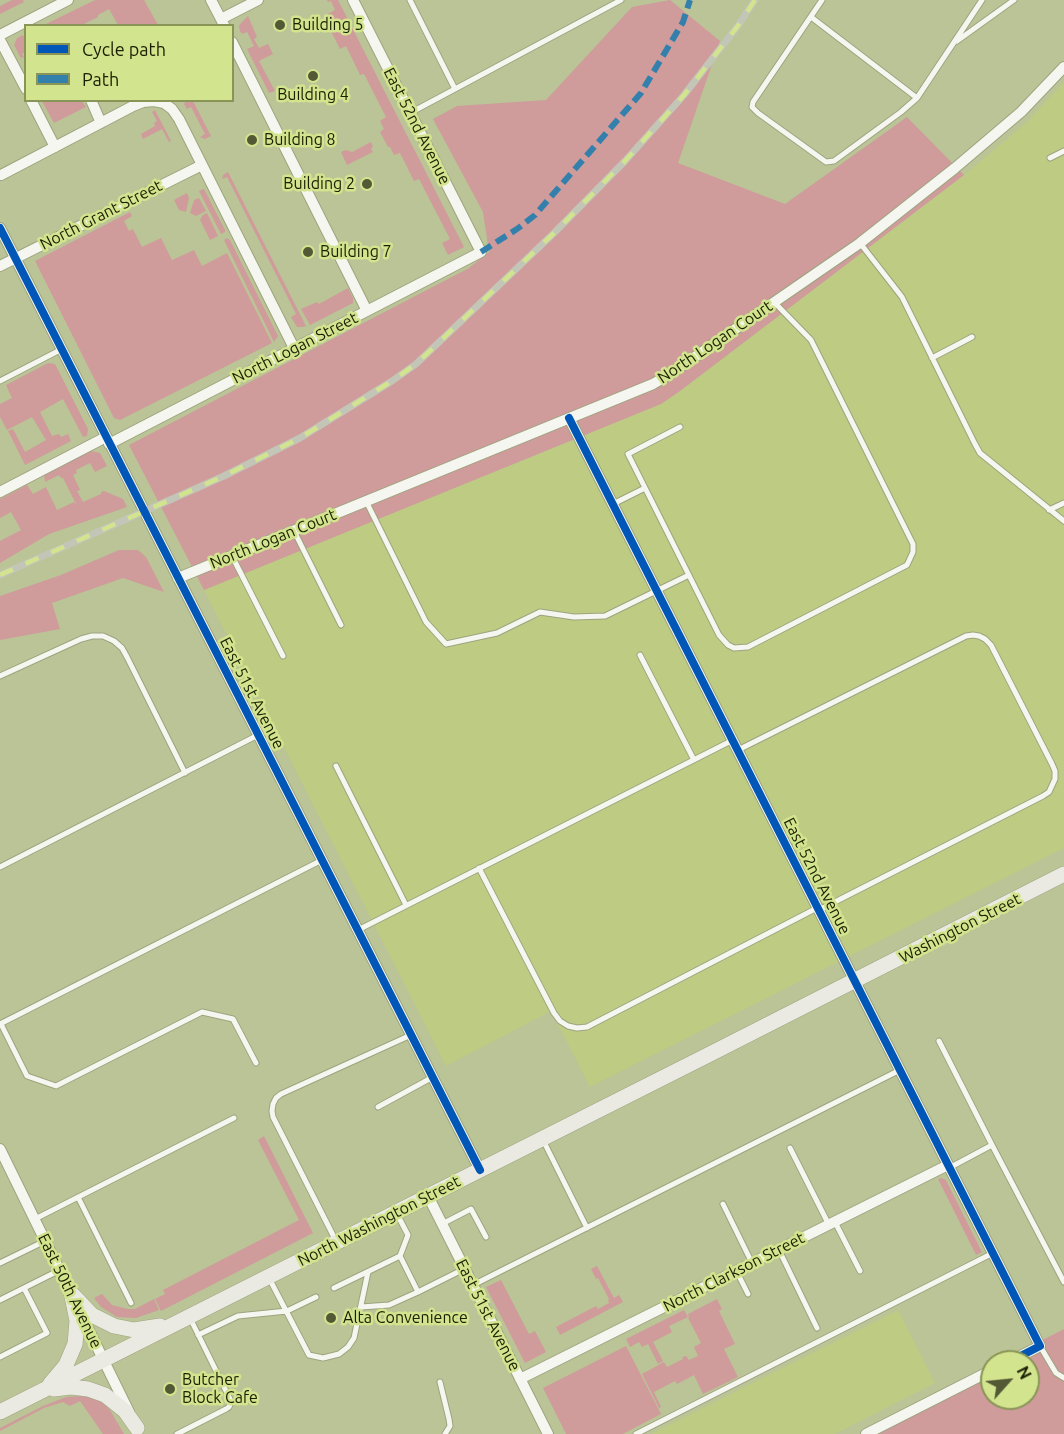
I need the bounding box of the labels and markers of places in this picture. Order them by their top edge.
place label: Building 5 [292,15,364,35]
marker: Building 5 [273,18,287,32]
marker: Building 4 [306,69,320,83]
place label: Building 4 [277,85,349,105]
place label: Building 8 [264,130,336,150]
marker: Building 8 [245,133,259,147]
place label: Building 2 [283,174,355,194]
marker: Building 2 [360,177,374,191]
place label: Building 7 [320,242,392,262]
marker: Building 7 [301,245,315,259]
place label: Alta Convenience [343,1308,468,1328]
marker: Alta Convenience [324,1311,338,1325]
place label: Butcher Block Cafe [182,1370,258,1408]
marker: Butcher Block Cafe [163,1382,177,1396]

